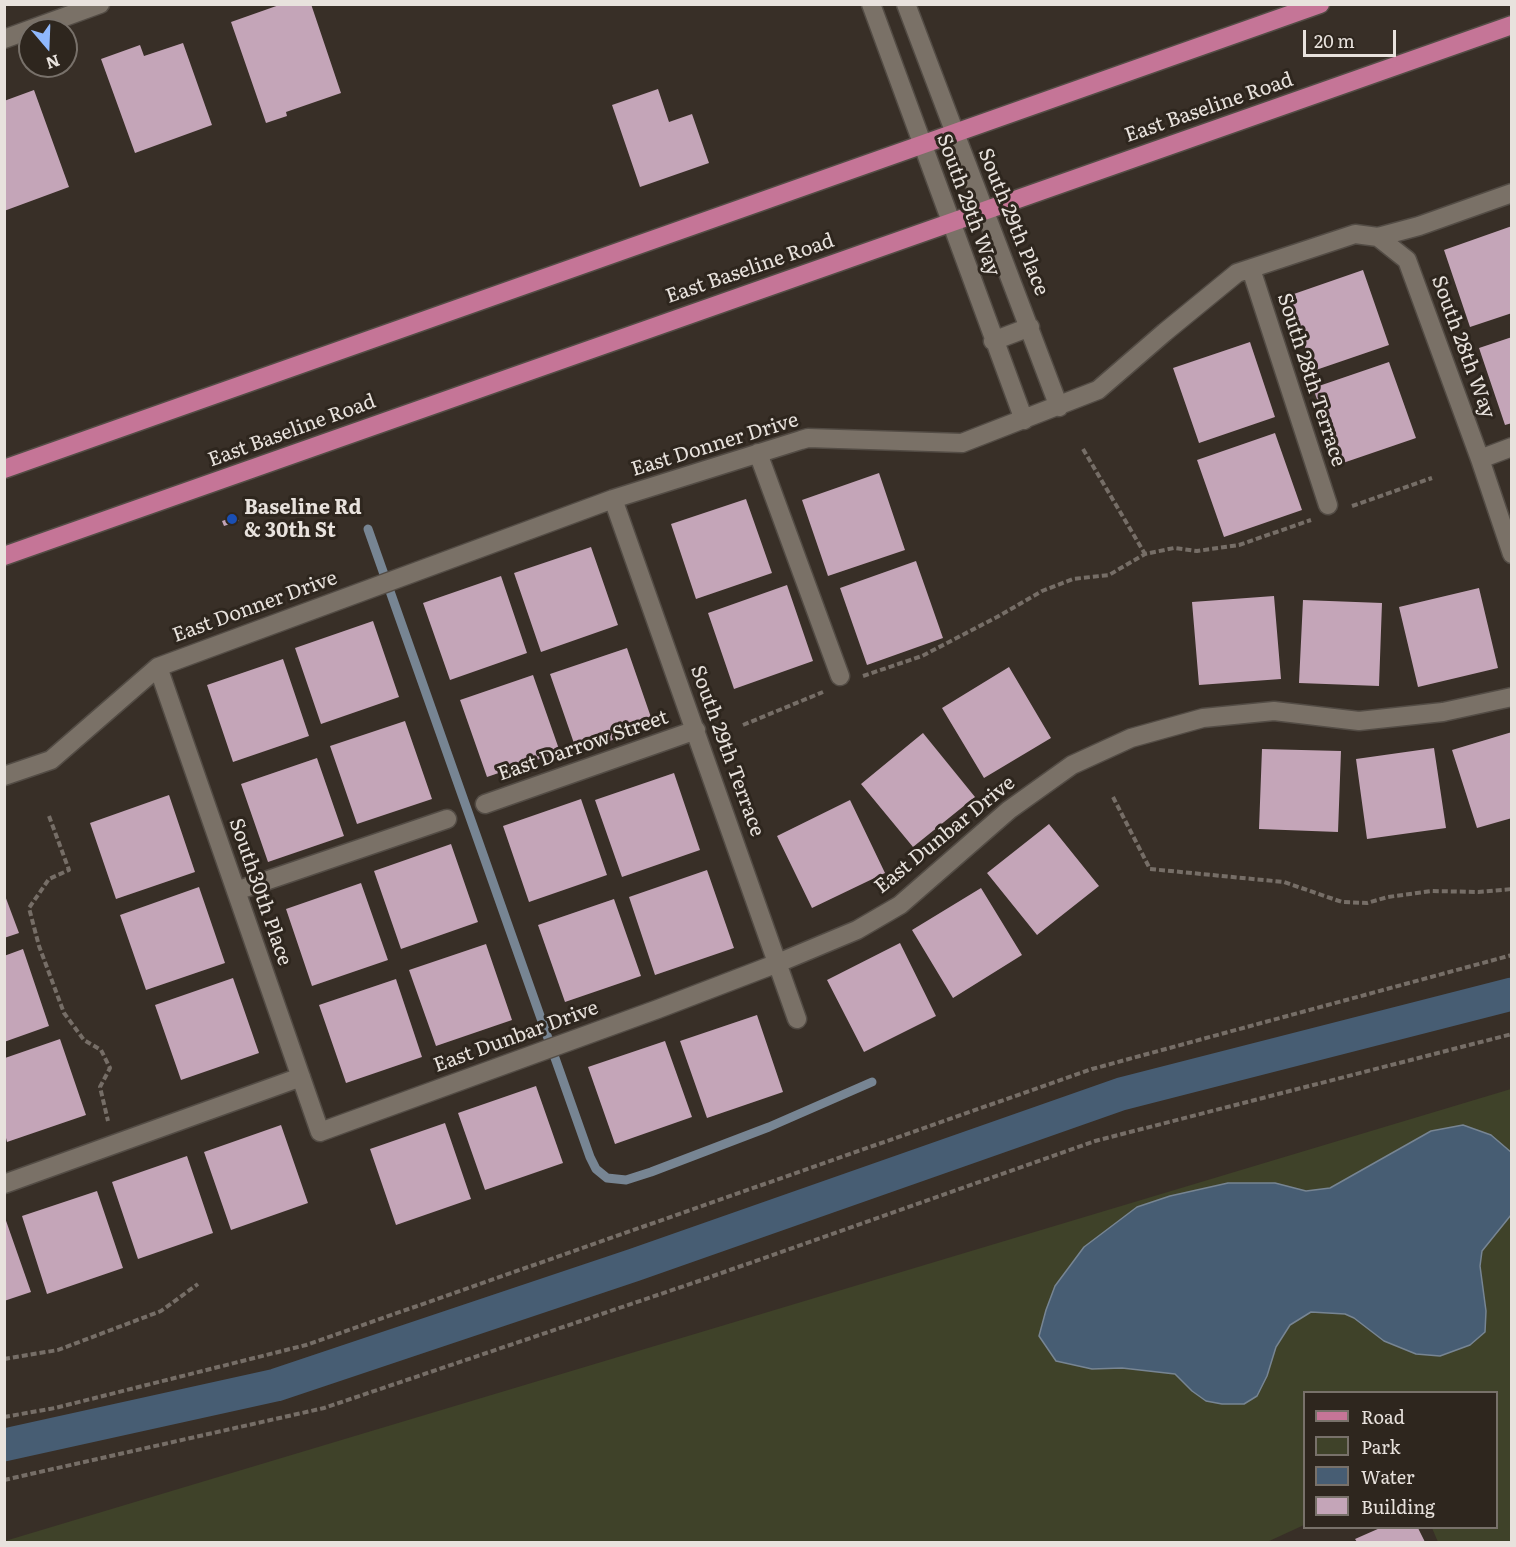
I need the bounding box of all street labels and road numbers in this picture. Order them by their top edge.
street label: East Baseline Road [1122,68,1296,148]
street label: South 29th Way [931,131,1005,279]
street label: South 29th Place [973,145,1053,299]
street label: East Baseline Road [663,229,837,309]
street label: South 28th Way [1426,272,1500,422]
street label: South 28th Terrace [1272,290,1350,470]
street label: East Baseline Road [205,390,379,472]
street label: East Donner Drive [629,408,801,482]
street label: East Donner Drive [169,566,341,648]
street label: South 29th Terrace [685,662,769,840]
street label: East Darrow Street [495,706,671,786]
street label: East Dunbar Drive [870,771,1020,899]
street label: South30th Place [224,815,296,969]
street label: East Dunbar Drive [430,996,602,1078]

